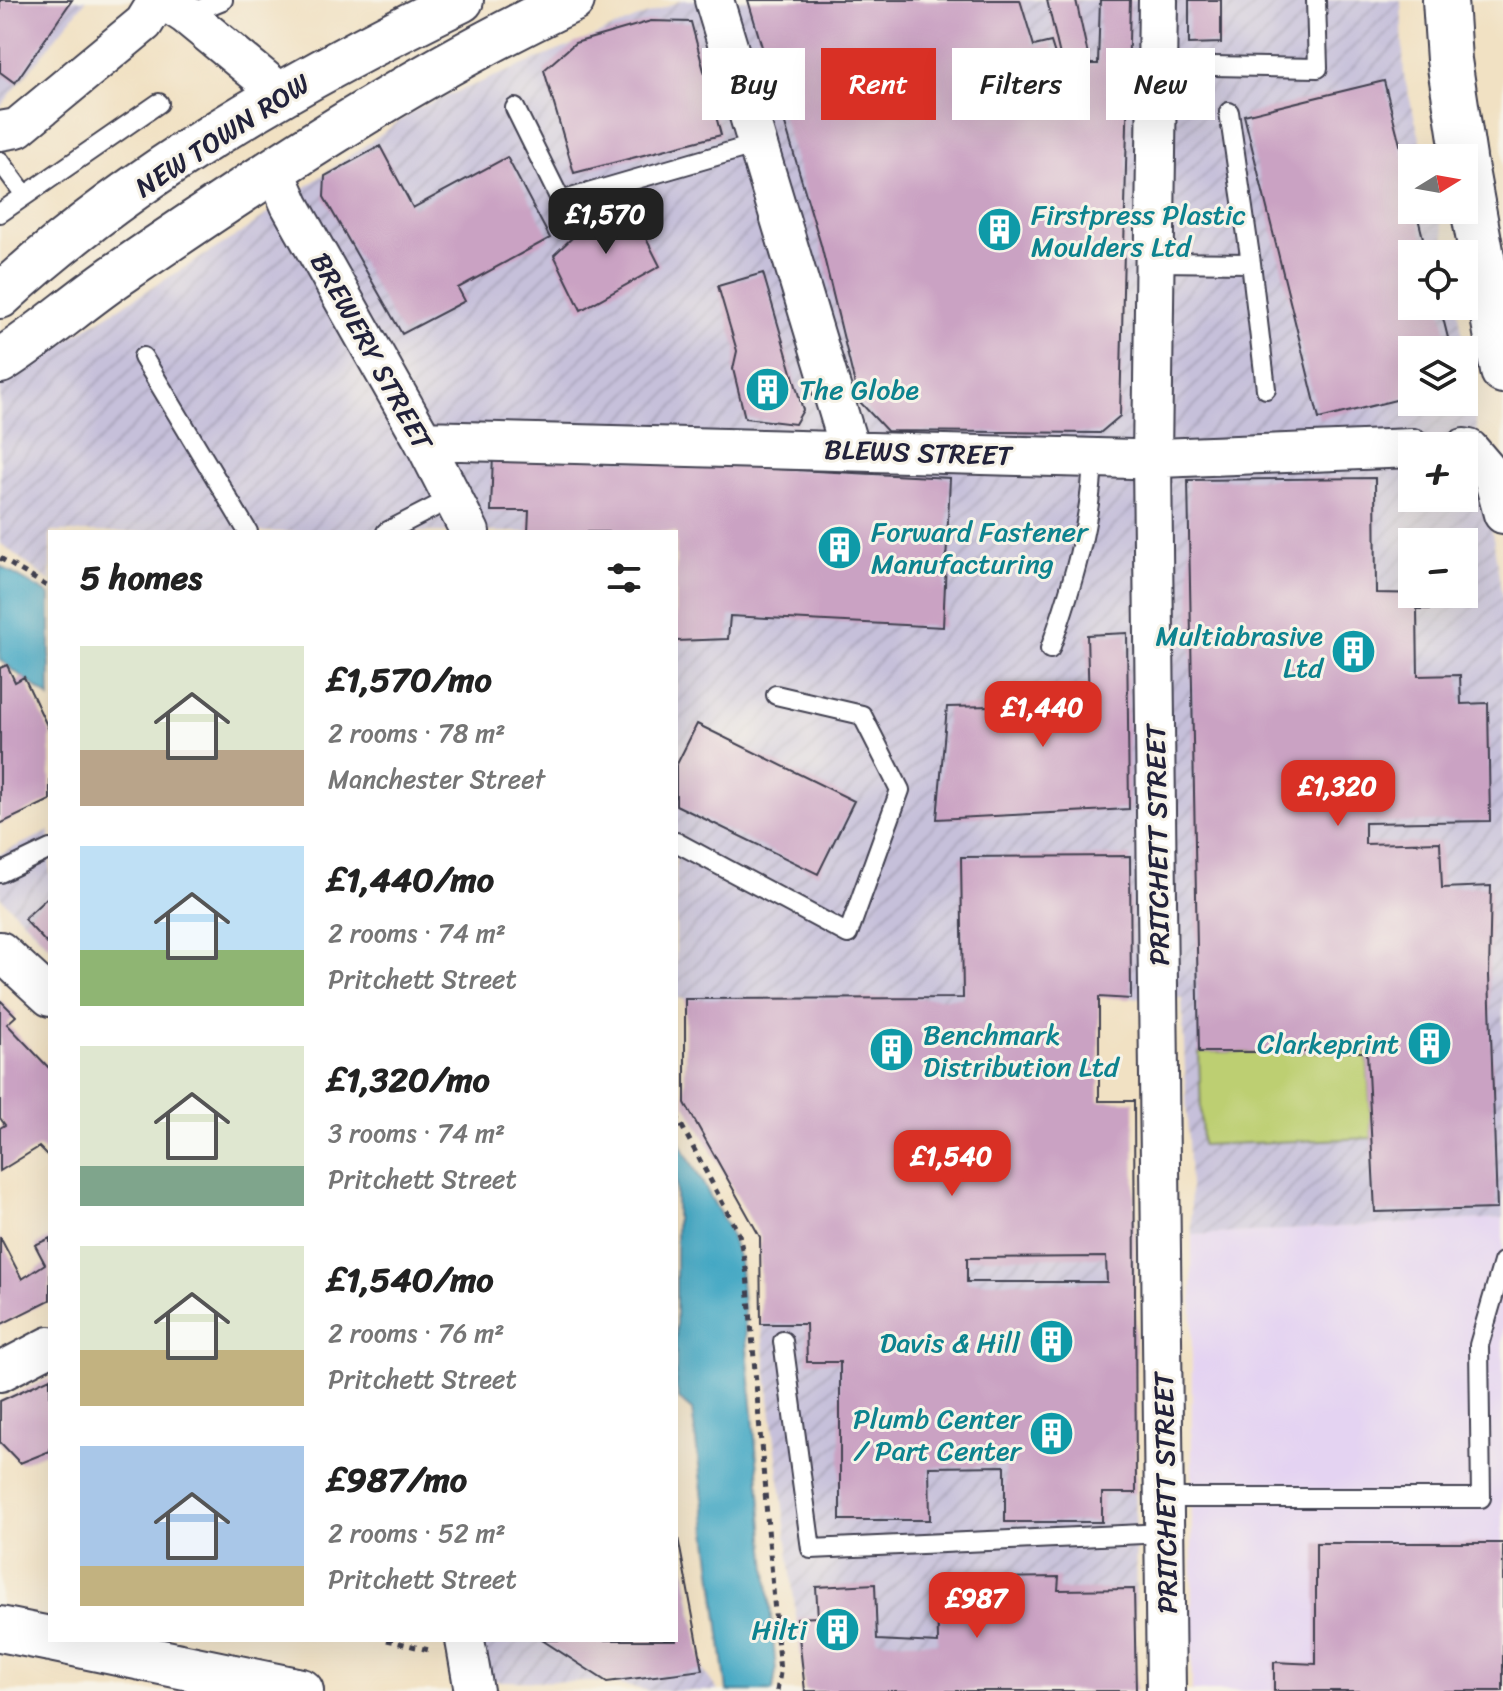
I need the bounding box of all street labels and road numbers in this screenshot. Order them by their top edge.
street label: NEW TOWN ROW [125,60,320,211]
street label: BREWERY STREET [297,243,447,461]
street label: BLEWS STREET [823,425,1015,480]
street label: PRITCHETT STREET [1131,722,1184,966]
street label: PRITCHETT STREET [1139,1370,1192,1614]

